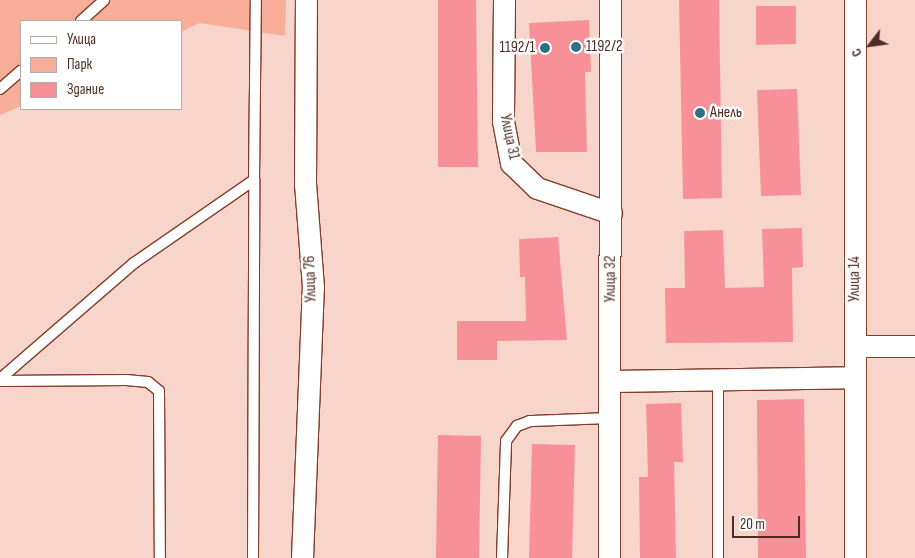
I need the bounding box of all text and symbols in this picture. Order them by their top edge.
legend [20,20,182,110]
north arrow [845,20,895,70]
text: Улица [67,30,96,49]
place label: 1192/2 [586,37,622,57]
place label: 1192/1 [500,38,535,58]
marker: 1192/2 [570,41,582,53]
marker: 1192/1 [539,42,551,54]
text: С [847,45,866,60]
text: Парк [67,55,92,74]
text: Здание [67,80,104,99]
place label: Анель [710,103,742,123]
marker: Анель [694,107,706,119]
street label: Улица 31 [495,113,523,161]
street label: Улица 76 [301,255,321,303]
street label: Улица 32 [601,256,621,302]
street label: Улица 14 [845,256,865,302]
scale bar [735,506,802,538]
text: 20 m [740,515,765,534]

